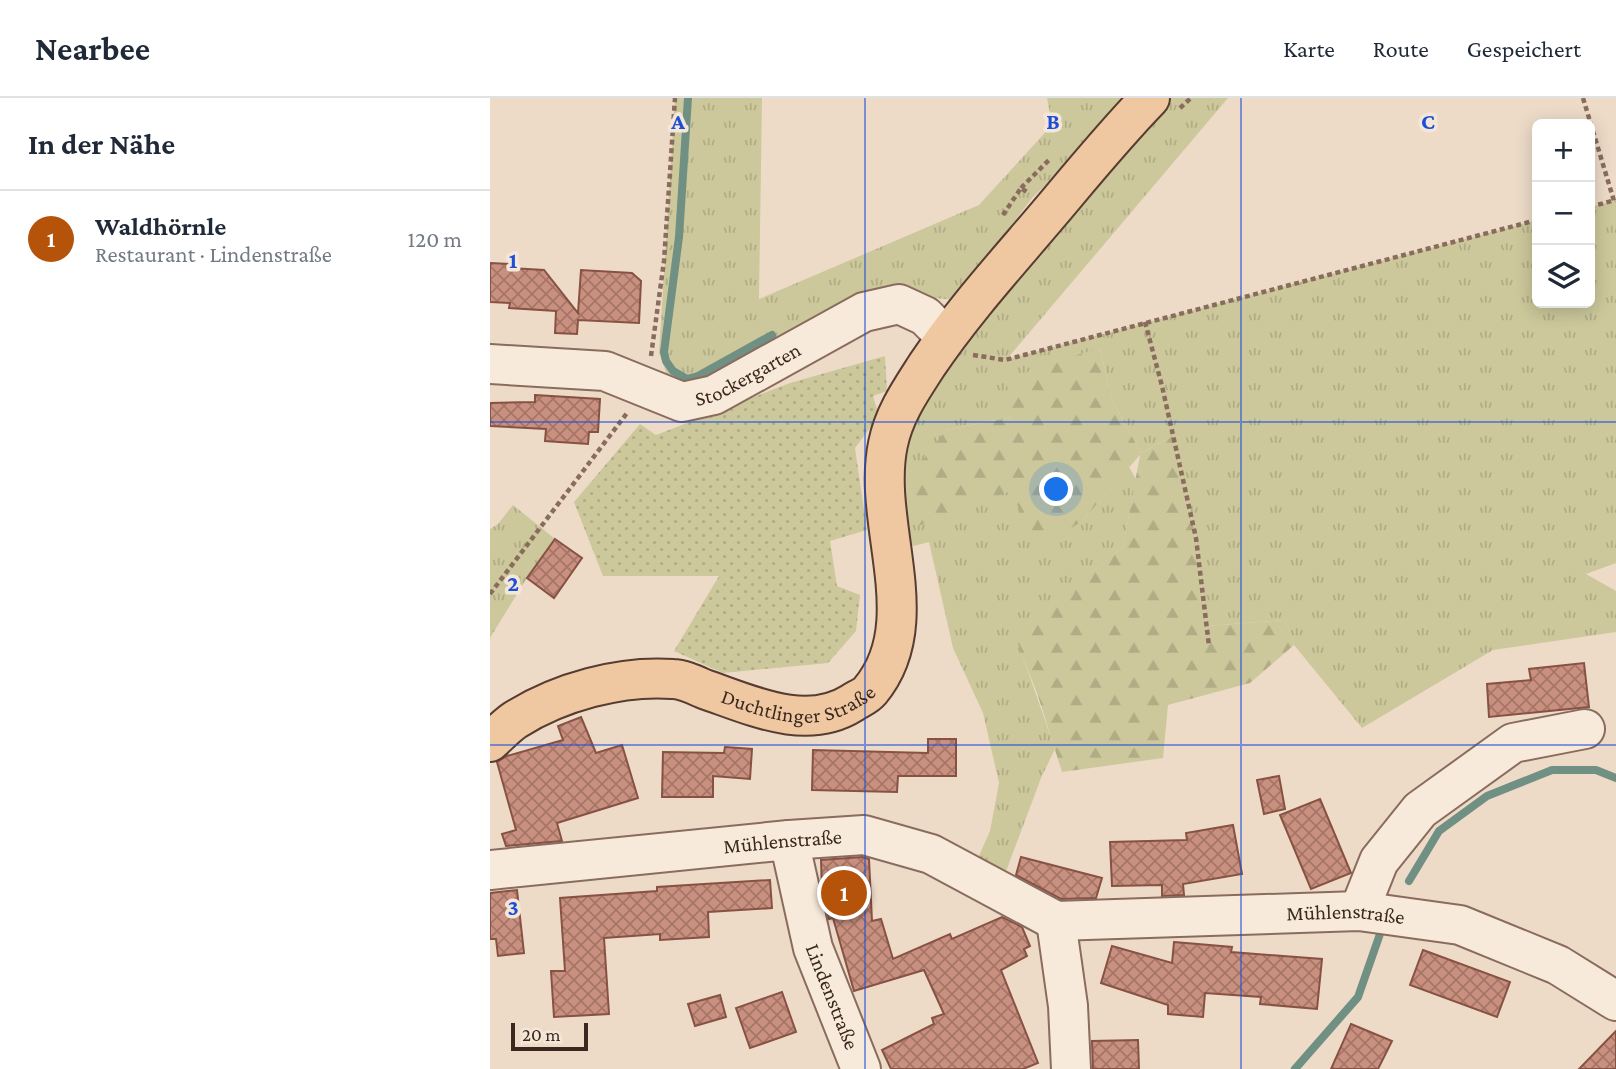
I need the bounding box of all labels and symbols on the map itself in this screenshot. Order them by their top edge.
text: A [670,108,685,134]
text: B [1046,108,1060,134]
text: C [1421,108,1435,134]
text: 1 [509,247,518,273]
street label: Stockergarten [693,337,805,411]
your location [1039,472,1073,506]
text: 2 [507,570,519,596]
street label: Duchtlinger Straße [718,681,881,728]
street label: Mühlenstraße [722,825,843,859]
pin: 1 [821,867,867,919]
text: 3 [507,894,519,920]
street label: Mühlenstraße [1286,899,1406,929]
street label: Lindenstraße [801,940,864,1053]
scale bar [511,1020,588,1052]

